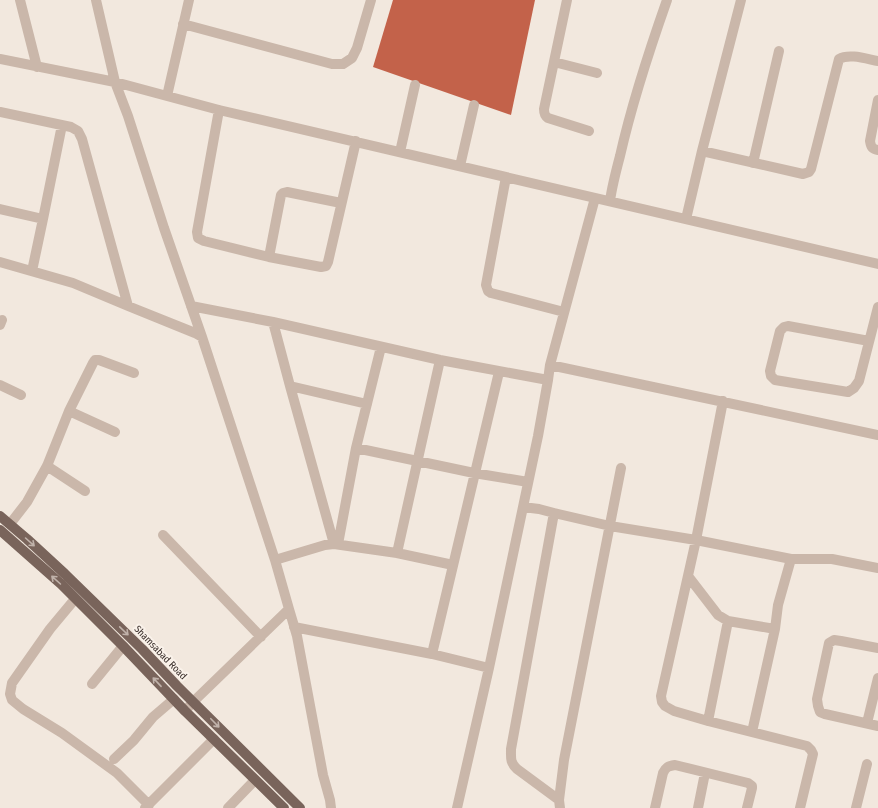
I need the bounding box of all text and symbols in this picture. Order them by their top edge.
one-way arrow [24,537,35,546]
one-way arrow [51,576,61,585]
street label: Shamsabad Road [131,623,189,682]
one-way arrow [119,626,129,636]
one-way arrow [153,677,162,687]
one-way arrow [210,718,220,728]

